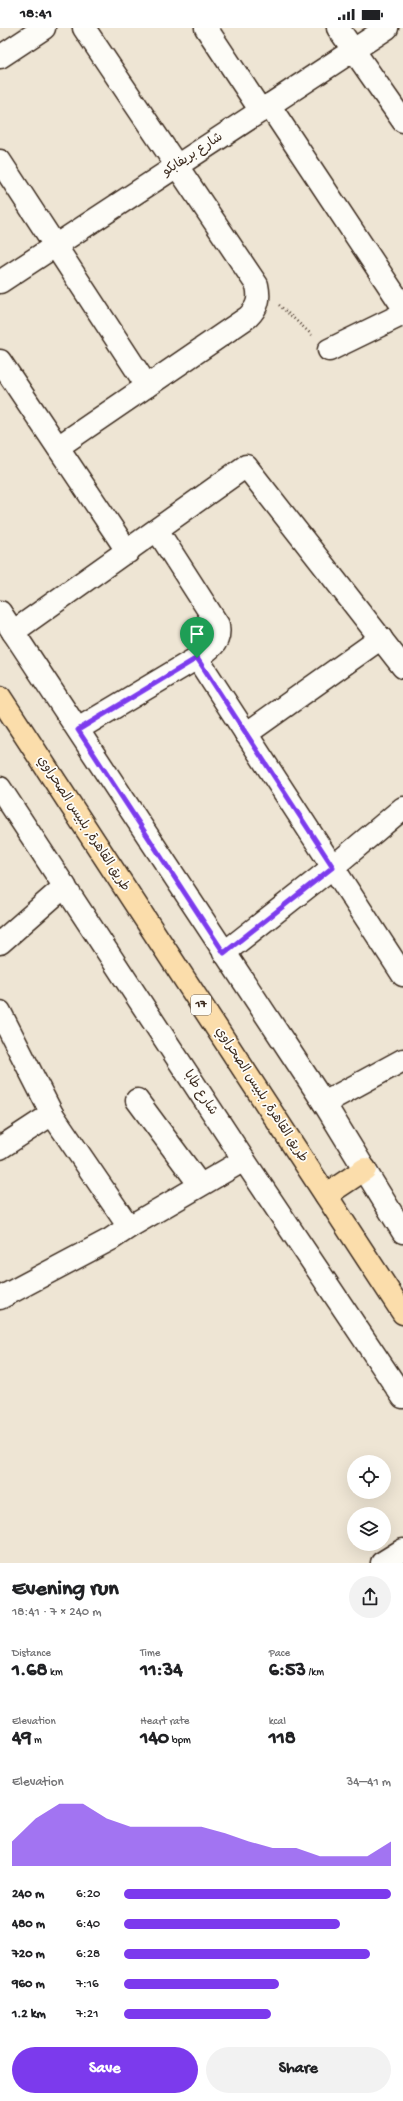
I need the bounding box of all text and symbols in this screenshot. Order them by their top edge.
text: 18:41 [20,5,52,23]
street label: شارع بريفابكو [159,130,226,181]
pin [180,617,214,658]
icon: arrive [186,623,208,645]
street label: طريق القاهرة, بلبيس الصحراوي [34,754,132,894]
road number: 17 [191,995,211,1015]
street label: طريق القاهرة, بلبيس الصحراوي [212,1025,310,1165]
street label: شارع طابا [180,1068,220,1118]
map controls [347,1455,391,1551]
button: locate [347,1455,391,1499]
button: layers [347,1507,391,1551]
button: share [349,1576,391,1618]
text: Evening run [12,1577,119,1603]
text: 18:41 · 7 × 240 m [12,1605,102,1620]
text: Distance [12,1648,51,1660]
text: Time [140,1648,160,1660]
text: Pace [269,1648,290,1660]
text: 1.68 [12,1660,47,1683]
text: 11:34 [140,1660,183,1683]
text: 6:53 [269,1660,306,1683]
text: km [47,1667,63,1679]
text: /km [306,1667,324,1679]
text: Elevation [12,1716,56,1728]
text: Heart rate [140,1716,190,1728]
text: kcal [269,1716,286,1728]
text: 49 [12,1728,31,1751]
text: 140 [140,1728,169,1751]
text: 118 [269,1728,296,1751]
text: m [31,1735,42,1747]
text: bpm [169,1735,191,1747]
text: Elevation [12,1775,64,1790]
text: 34–41 m [346,1775,391,1790]
text: 240 m [12,1887,44,1902]
text: 6:20 [76,1887,100,1902]
text: 480 m [12,1917,45,1932]
text: 6:40 [76,1917,100,1932]
text: 720 m [12,1947,45,1962]
text: 6:28 [76,1947,100,1962]
text: 960 m [12,1977,45,1992]
text: 7:16 [76,1977,99,1992]
text: 1.2 km [12,2007,46,2022]
text: 7:21 [76,2007,98,2022]
button: Save [12,2047,198,2093]
button: Share [206,2047,391,2093]

